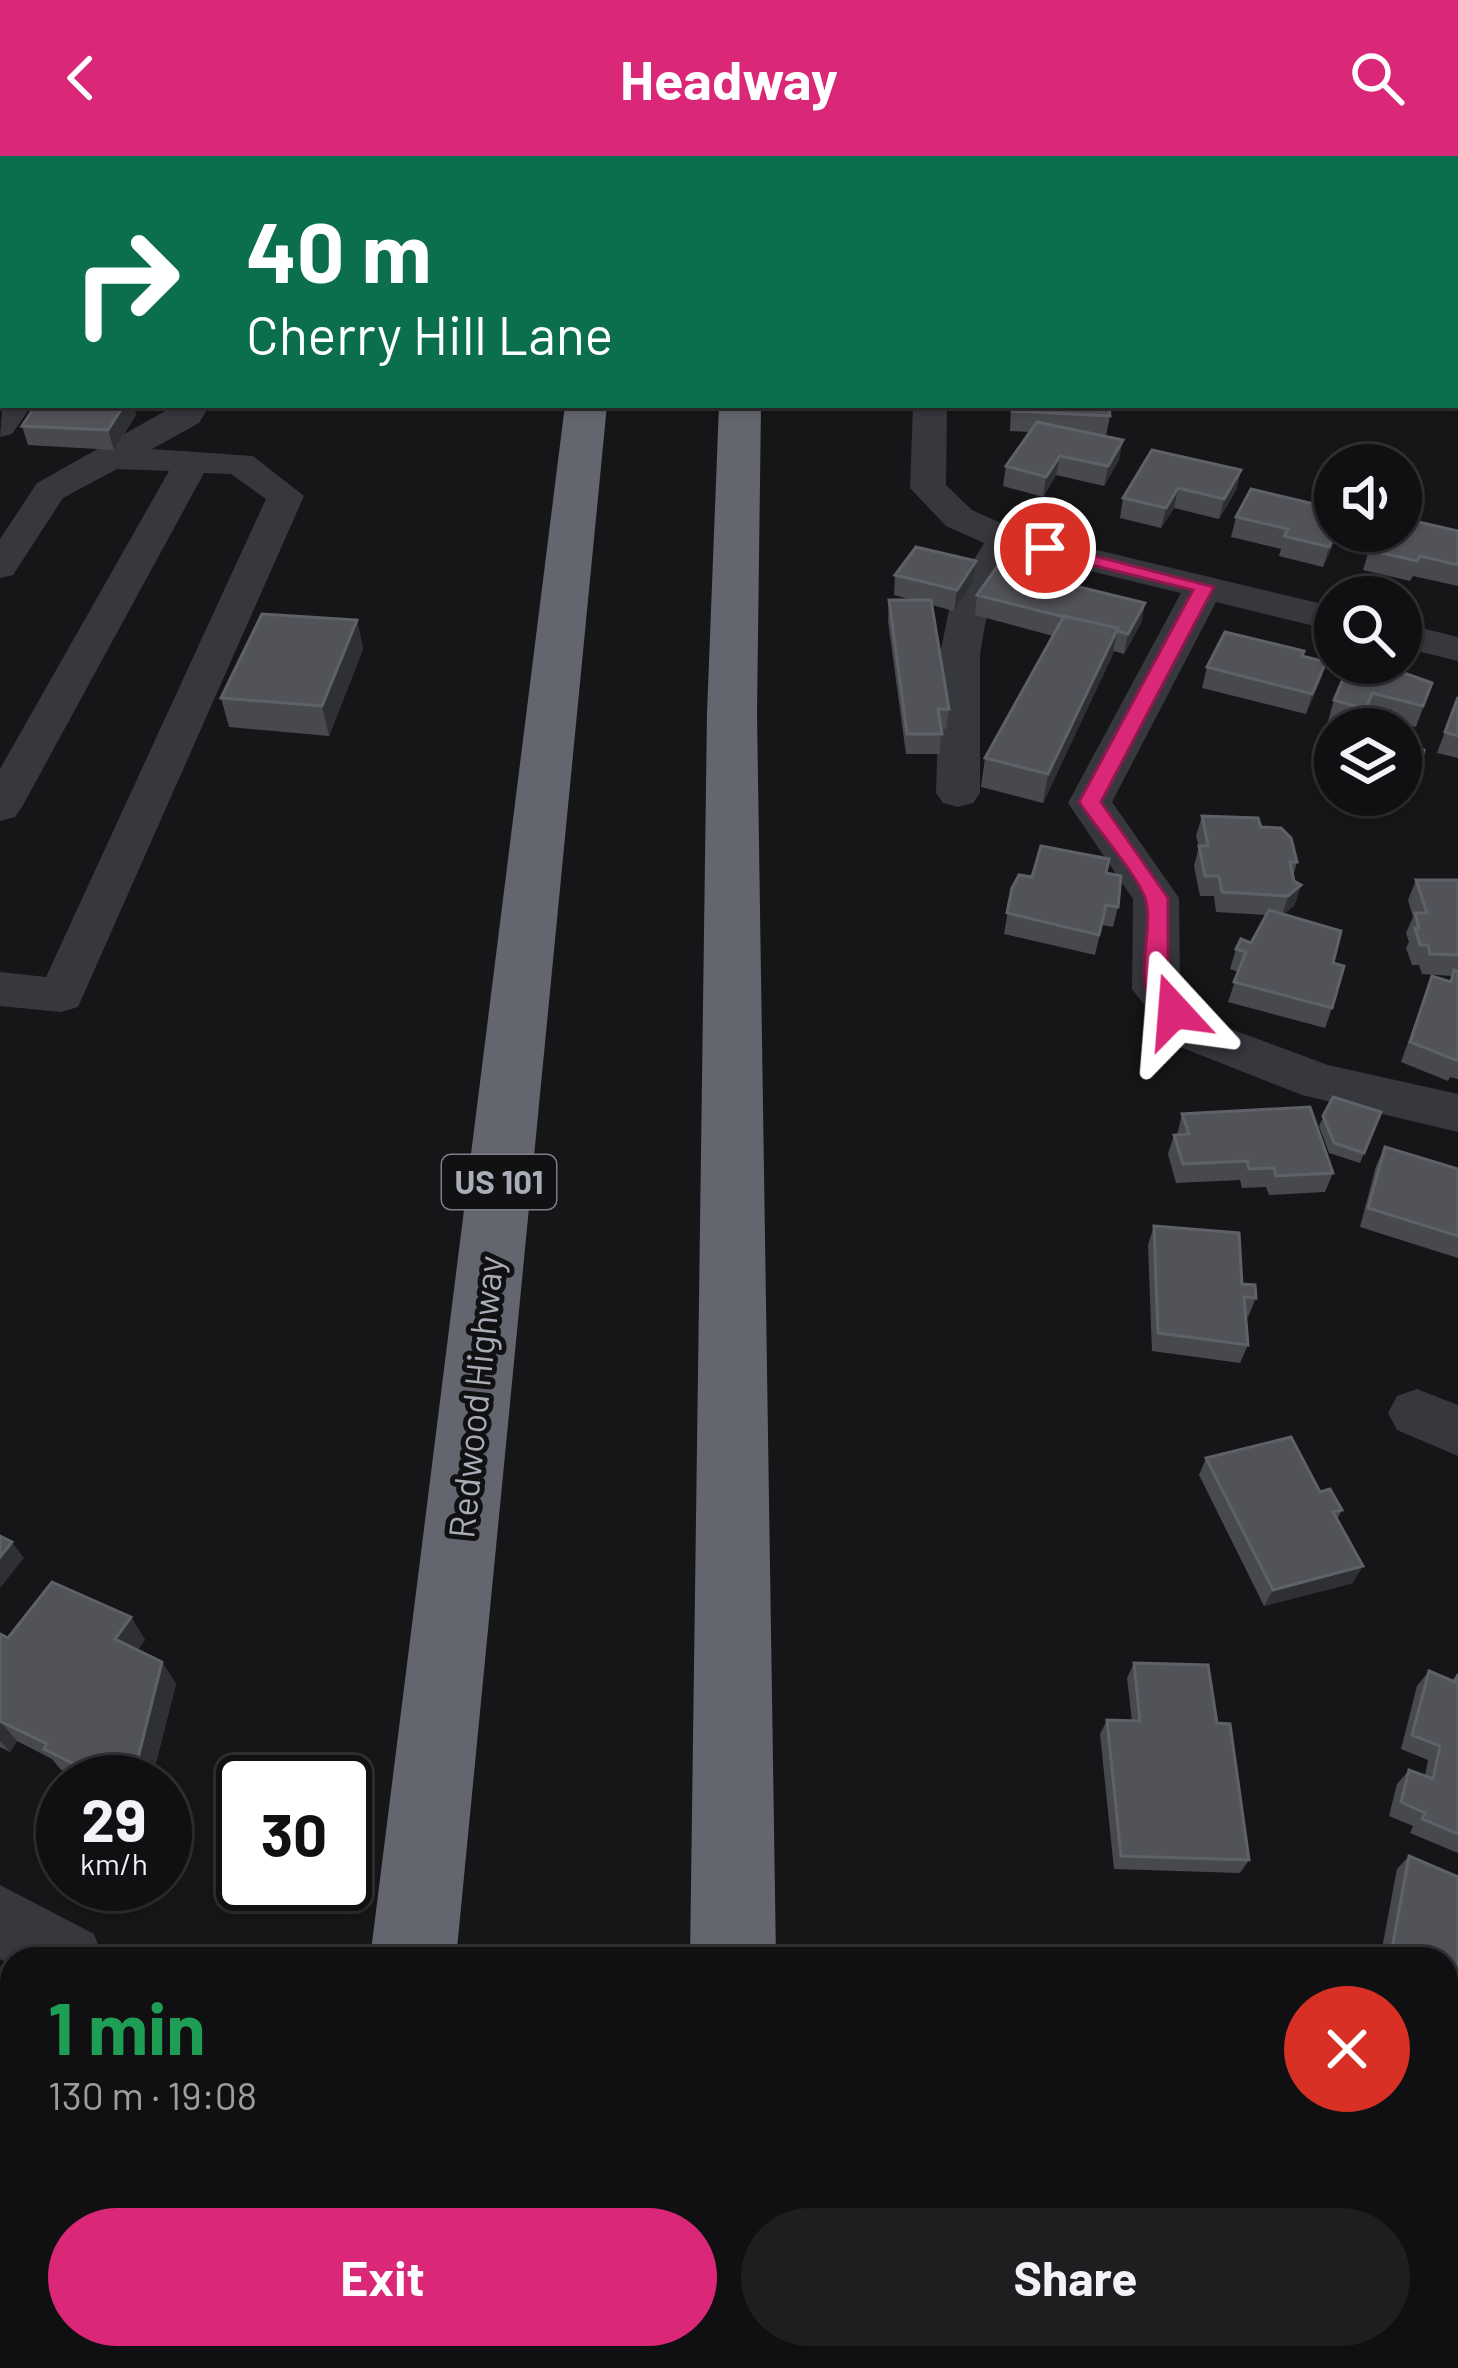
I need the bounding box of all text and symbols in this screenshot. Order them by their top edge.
icon: back [48,45,114,111]
icon: search [1344,45,1410,111]
text: Headway [620,46,838,111]
text: 40 m [246,199,432,300]
icon: right [48,204,204,360]
text: Cherry Hill Lane [246,301,613,366]
map controls [1314,444,1422,816]
button: sound [1314,444,1422,552]
pin [994,497,1096,599]
icon: arrive [1012,515,1078,581]
button: search [1314,576,1422,684]
button: layers [1314,708,1422,816]
position arrow [1111,948,1237,1074]
road number: US 101 [442,1155,556,1209]
street label: Redwood Highway [438,1254,511,1540]
speed limit sign: 30 [216,1755,372,1911]
text: 29 [81,1782,147,1854]
text: km/h [80,1845,148,1881]
text: 1 min [48,1983,206,2069]
button: close [1284,1986,1410,2112]
text: 130 m · 19:08 [48,2071,257,2118]
button: Exit [48,2208,717,2346]
button: Share [741,2208,1410,2346]

